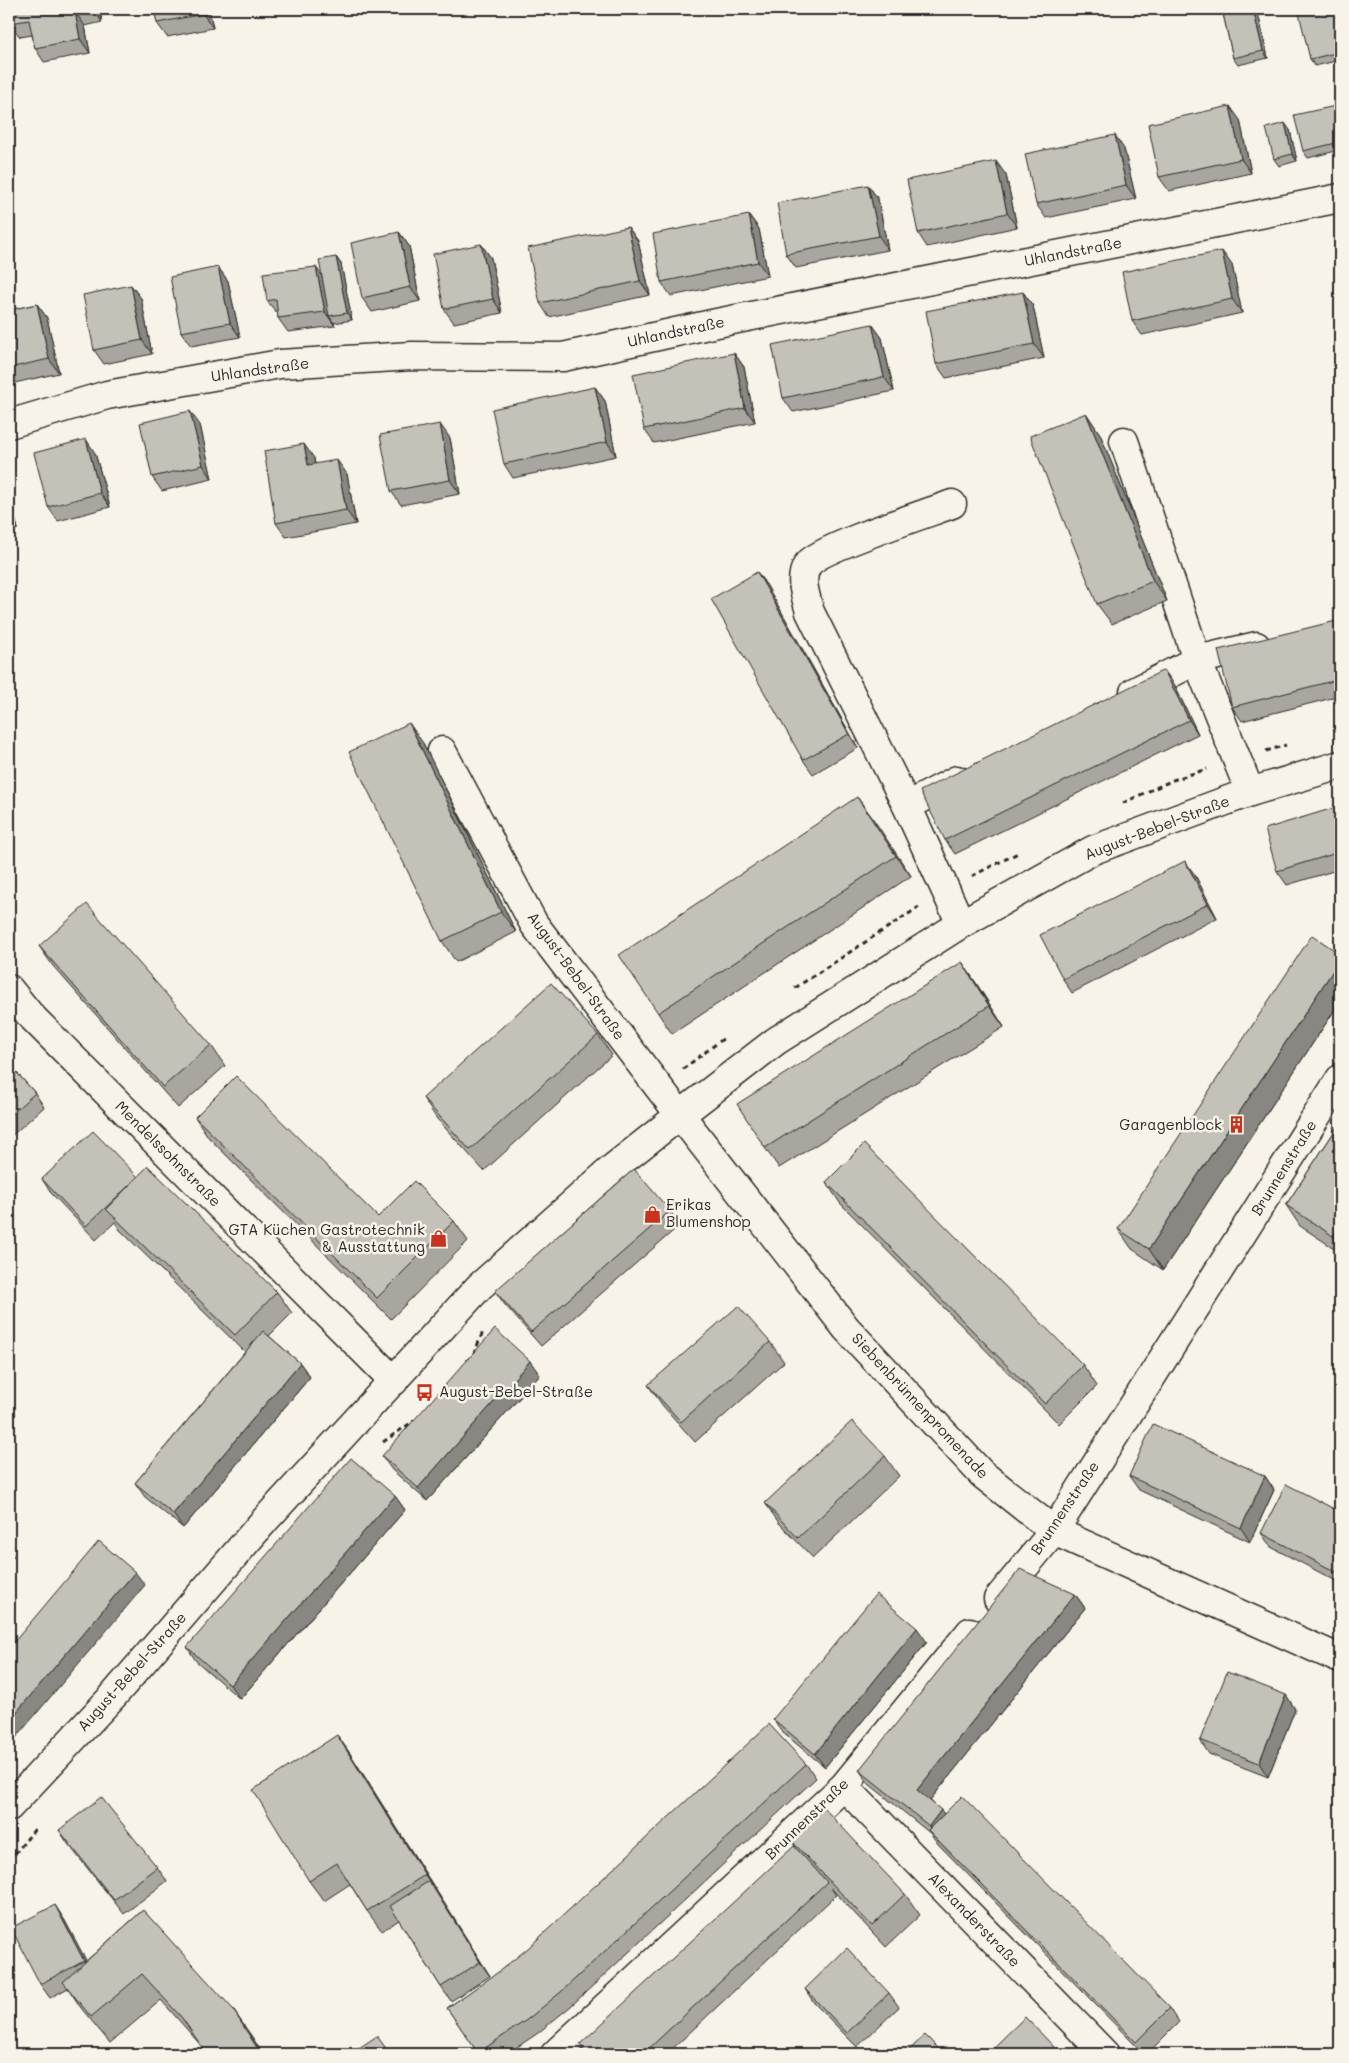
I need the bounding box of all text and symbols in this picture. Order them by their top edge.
street label: Uhlandstraße [1022,232,1123,270]
street label: Uhlandstraße [625,311,726,351]
street label: Uhlandstraße [209,352,310,386]
street label: August-Bebel-Straße [1081,790,1232,864]
street label: August-Bebel-Straße [523,907,630,1044]
street label: Mendelssohnstraße [111,1096,226,1211]
place label: Garagenblock [1119,1114,1222,1134]
building icon: Garagenblock [1226,1115,1246,1135]
street label: Brunnenstraße [1246,1116,1320,1219]
place label: Erikas Blumenshop [666,1194,751,1231]
shop icon: Erikas Blumenshop [642,1204,662,1224]
place label: GTA Küchen Gastrotechnik & Ausstattung [229,1219,425,1256]
shop icon: GTA Küchen Gastrotechnik & Ausstattung [429,1229,449,1249]
street label: Siebenbrünnenpromenade [848,1328,994,1482]
place label: August-Bebel-Straße [439,1381,593,1401]
bus stop icon: August-Bebel-Straße [415,1382,435,1402]
street label: Brunnenstraße [1025,1457,1103,1558]
street label: August-Bebel-Straße [72,1607,190,1735]
street label: Brunnenstraße [760,1773,852,1863]
street label: Alexanderstraße [924,1868,1025,1971]

